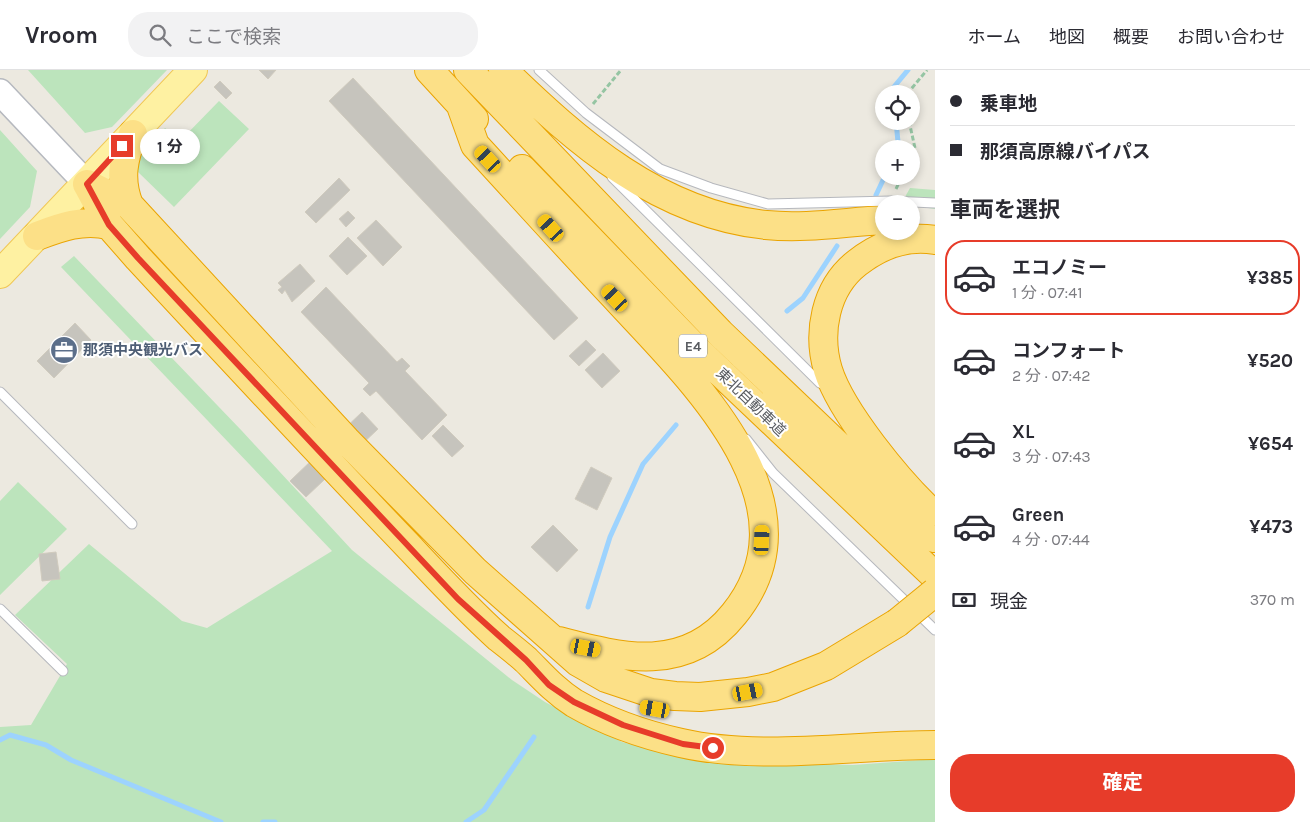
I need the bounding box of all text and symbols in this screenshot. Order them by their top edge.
search box [128,12,478,57]
text: Vroom [25,21,98,49]
icon: search [146,21,174,49]
text: ここで検索 [186,26,281,48]
text: ホーム [968,26,1021,48]
text: 地図 [1049,26,1085,48]
text: 概要 [1113,26,1149,48]
text: お問い合わせ [1177,26,1285,48]
map controls [875,85,920,240]
button: locate [875,85,920,130]
text: 乗車地 [980,93,1037,115]
callout: 1 分 [140,128,200,164]
route end [111,135,133,157]
text: 1 分 [157,137,183,156]
button: + [875,140,920,185]
text: 那須高原線バイパス [980,141,1151,163]
car [472,143,503,175]
button: − [875,195,920,240]
text: 車両を選択 [950,197,1060,223]
car [535,212,566,244]
icon: car [952,255,997,300]
text: エコノミー [1012,257,1107,279]
text: ¥385 [1247,267,1293,289]
car [599,282,630,314]
text: 1 分 · 07:41 [1012,283,1082,302]
road number: E4 [679,334,707,358]
office icon: 那須中央観光バス [49,335,79,365]
icon: car [952,338,997,383]
text: コンフォート [1012,340,1125,362]
place label: 那須中央観光バス [83,341,203,359]
text: ¥520 [1247,350,1293,372]
street label: 東北自動車道 [712,364,790,440]
text: 2 分 · 07:42 [1012,366,1090,385]
icon: car [952,421,997,466]
text: XL [1012,421,1034,443]
text: ¥654 [1248,433,1293,455]
text: 3 分 · 07:43 [1012,447,1091,466]
icon: car [952,504,997,549]
text: Green [1012,504,1064,526]
text: ¥473 [1249,516,1293,538]
car [753,525,770,555]
text: 4 分 · 07:44 [1012,530,1090,549]
icon: cash [950,586,978,614]
text: 370 m [1250,590,1295,609]
text: 現金 [990,591,1028,613]
car [569,638,602,658]
car [731,682,764,702]
car [638,699,671,719]
route start [702,737,724,759]
button: 確定 [950,754,1295,812]

